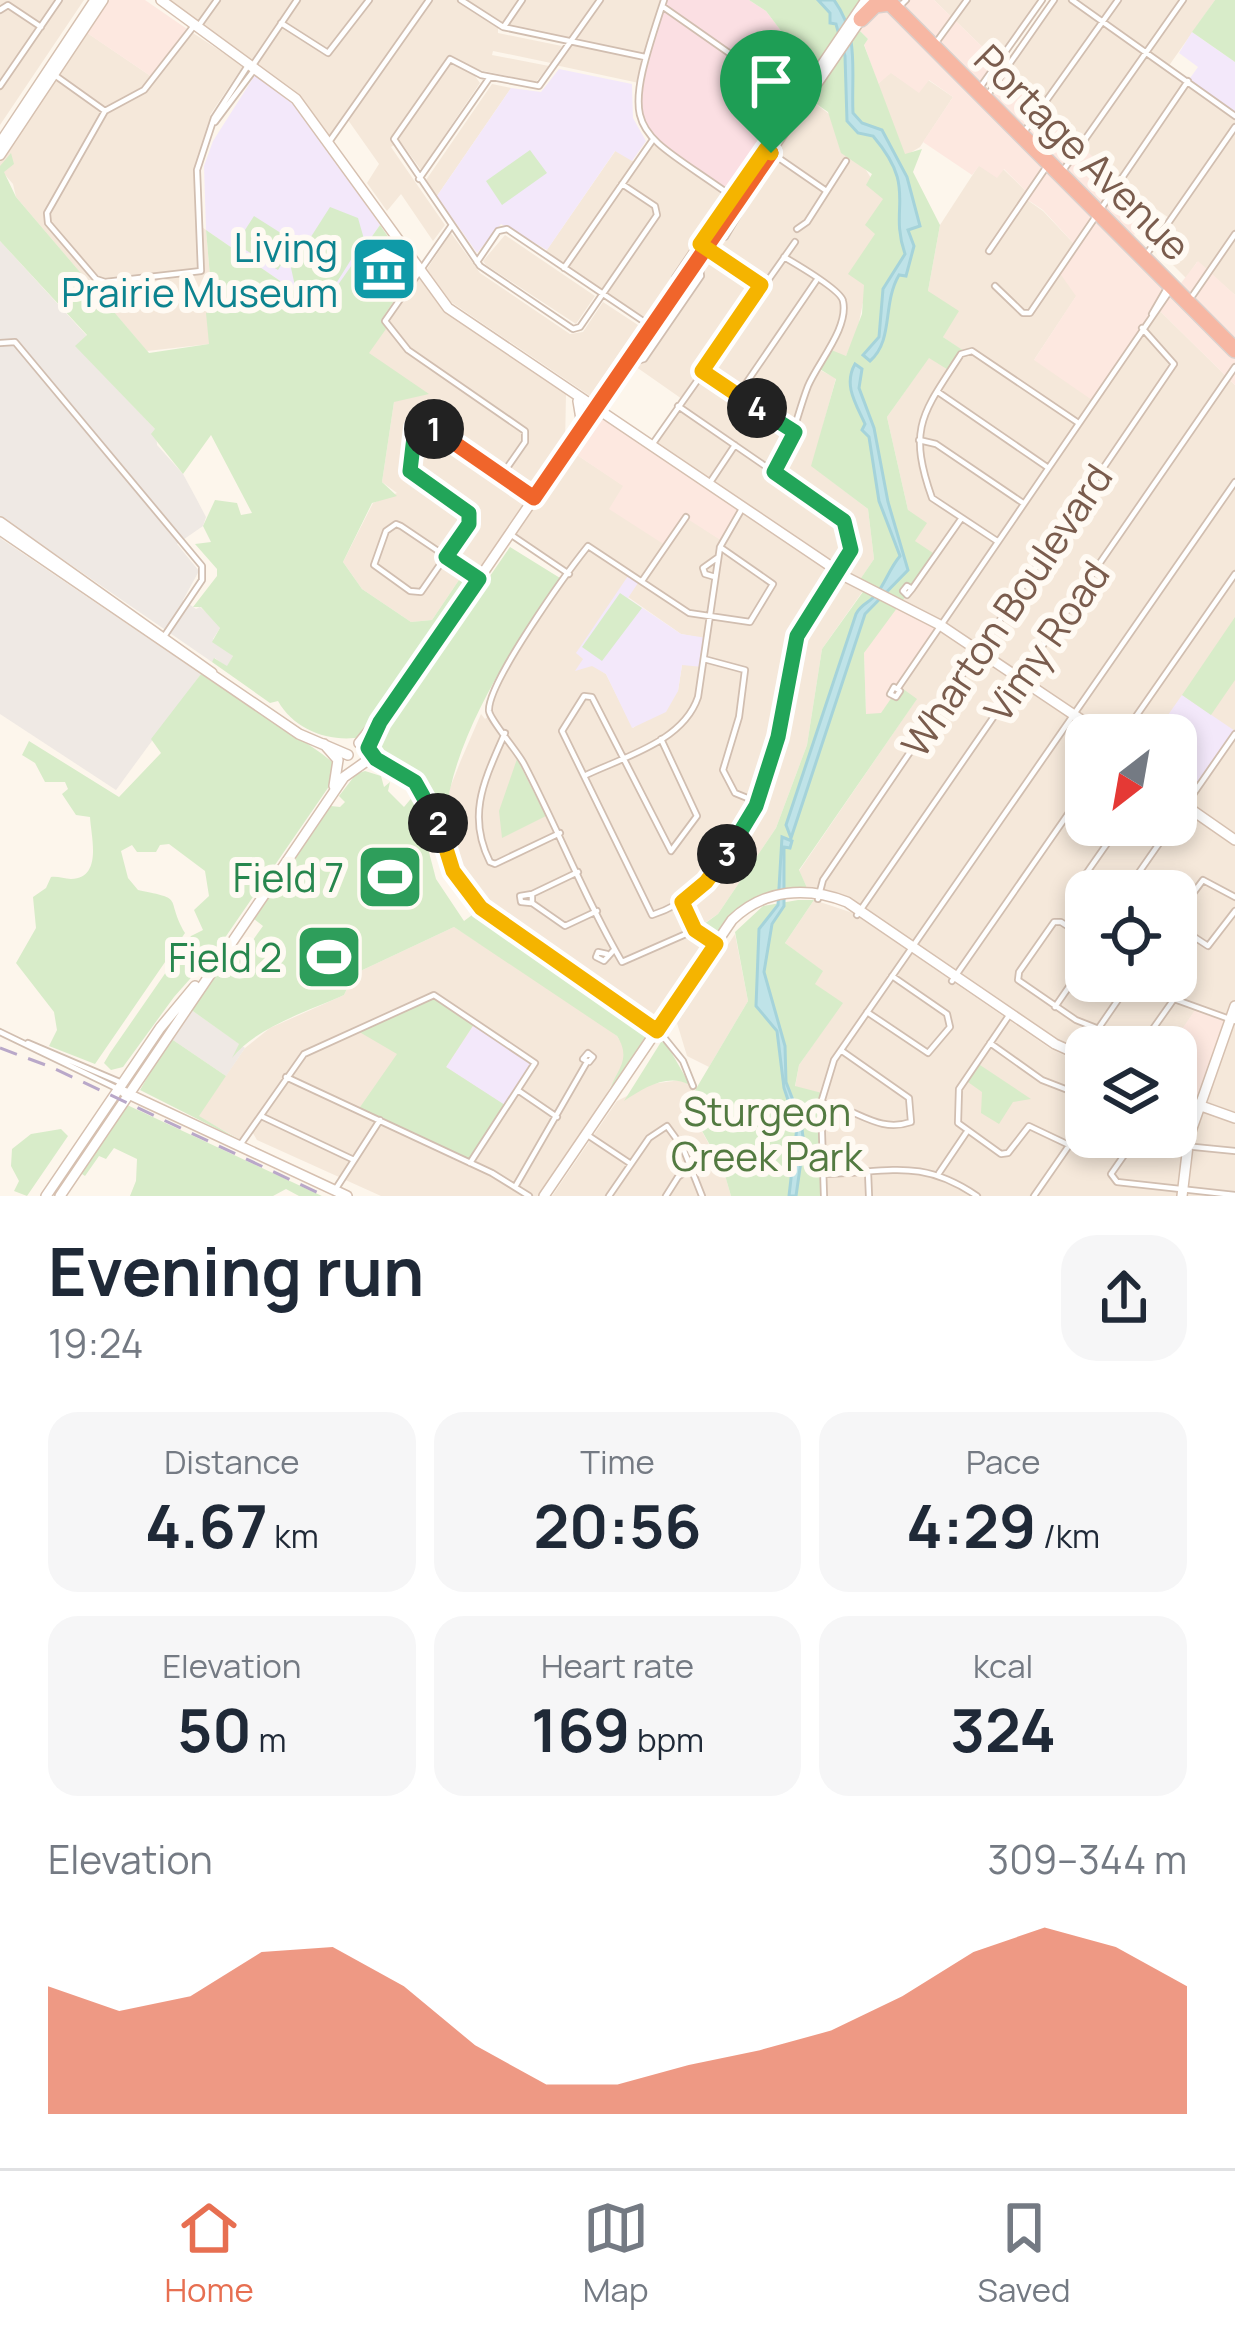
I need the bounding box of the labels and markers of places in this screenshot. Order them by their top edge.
pin [720,30,822,153]
place label: Living Prairie Museum [61,220,338,319]
museum icon: Living Prairie Museum [349,234,419,304]
pin: 4 [727,378,787,438]
pin: 1 [404,399,464,459]
pin: 2 [408,793,468,853]
pin: 3 [697,824,757,884]
sports icon: Field 7 [355,842,425,912]
place label: Field 7 [233,850,344,904]
sports icon: Field 2 [294,922,364,992]
place label: Field 2 [168,930,282,984]

